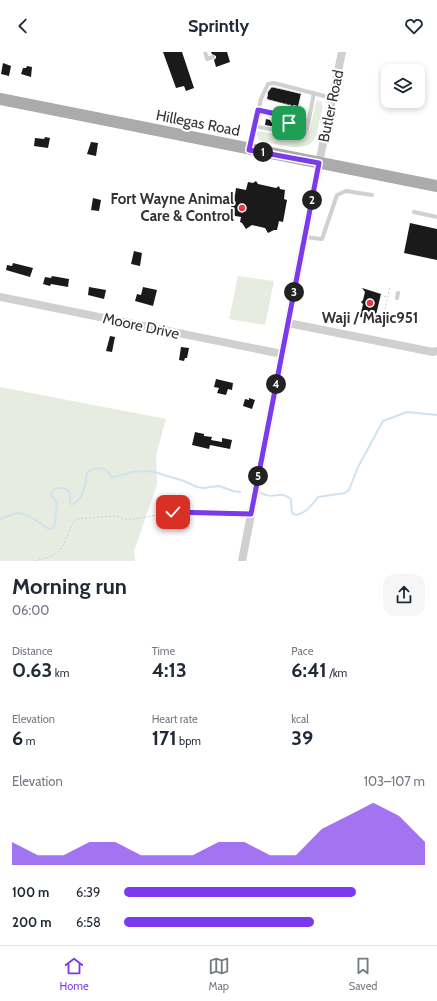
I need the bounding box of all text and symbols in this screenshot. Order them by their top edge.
icon: back [12,15,34,37]
text: Sprintly [188,15,249,37]
icon: heart [403,15,425,37]
map controls [381,64,425,108]
button: layers [381,64,425,108]
street label: Butler Road [315,68,347,144]
street label: Hillegas Road [155,106,241,140]
pin [272,106,306,140]
icon: arrive [278,112,300,134]
pin: 1 [253,142,273,162]
text: 1 [261,145,265,159]
place label: Fort Wayne Animal Care & Control [110,190,234,225]
pin: 2 [302,190,322,210]
text: 2 [309,193,315,207]
marker: Fort Wayne Animal Care & Control [237,203,247,213]
pin: 3 [284,282,304,302]
text: 3 [291,285,297,299]
marker: Waji / Majic951 [365,298,375,308]
street label: Moore Drive [101,309,181,343]
place label: Waji / Majic951 [322,309,418,327]
pin: 4 [266,374,286,394]
text: 4 [273,377,279,391]
pin: 5 [248,466,268,486]
text: 5 [255,469,261,483]
pin [156,495,190,529]
icon: check [162,501,184,523]
text: Morning run [12,573,127,600]
button: share [383,574,425,616]
text: 06:00 [12,602,49,618]
text: Distance [12,644,53,658]
text: Time [152,644,175,658]
text: Pace [291,644,313,658]
text: 0.63 [12,658,52,682]
text: 4:13 [152,658,187,682]
text: 6:41 [291,658,327,682]
text: km [52,666,69,680]
text: /km [327,666,347,680]
text: Elevation [12,712,55,726]
text: Heart rate [152,712,198,726]
text: kcal [291,712,309,726]
text: 6 [12,726,23,750]
text: 171 [152,726,177,750]
text: 39 [291,726,313,750]
text: m [23,734,35,748]
text: bpm [177,734,201,748]
text: Elevation [12,773,63,789]
text: 103–107 m [364,773,425,789]
text: 100 m [12,884,49,900]
text: 6:39 [76,884,101,900]
text: 200 m [12,914,51,930]
text: 6:58 [76,914,101,930]
tab: Home [60,955,89,993]
tab: Map [208,955,230,993]
tab: Saved [349,955,377,993]

